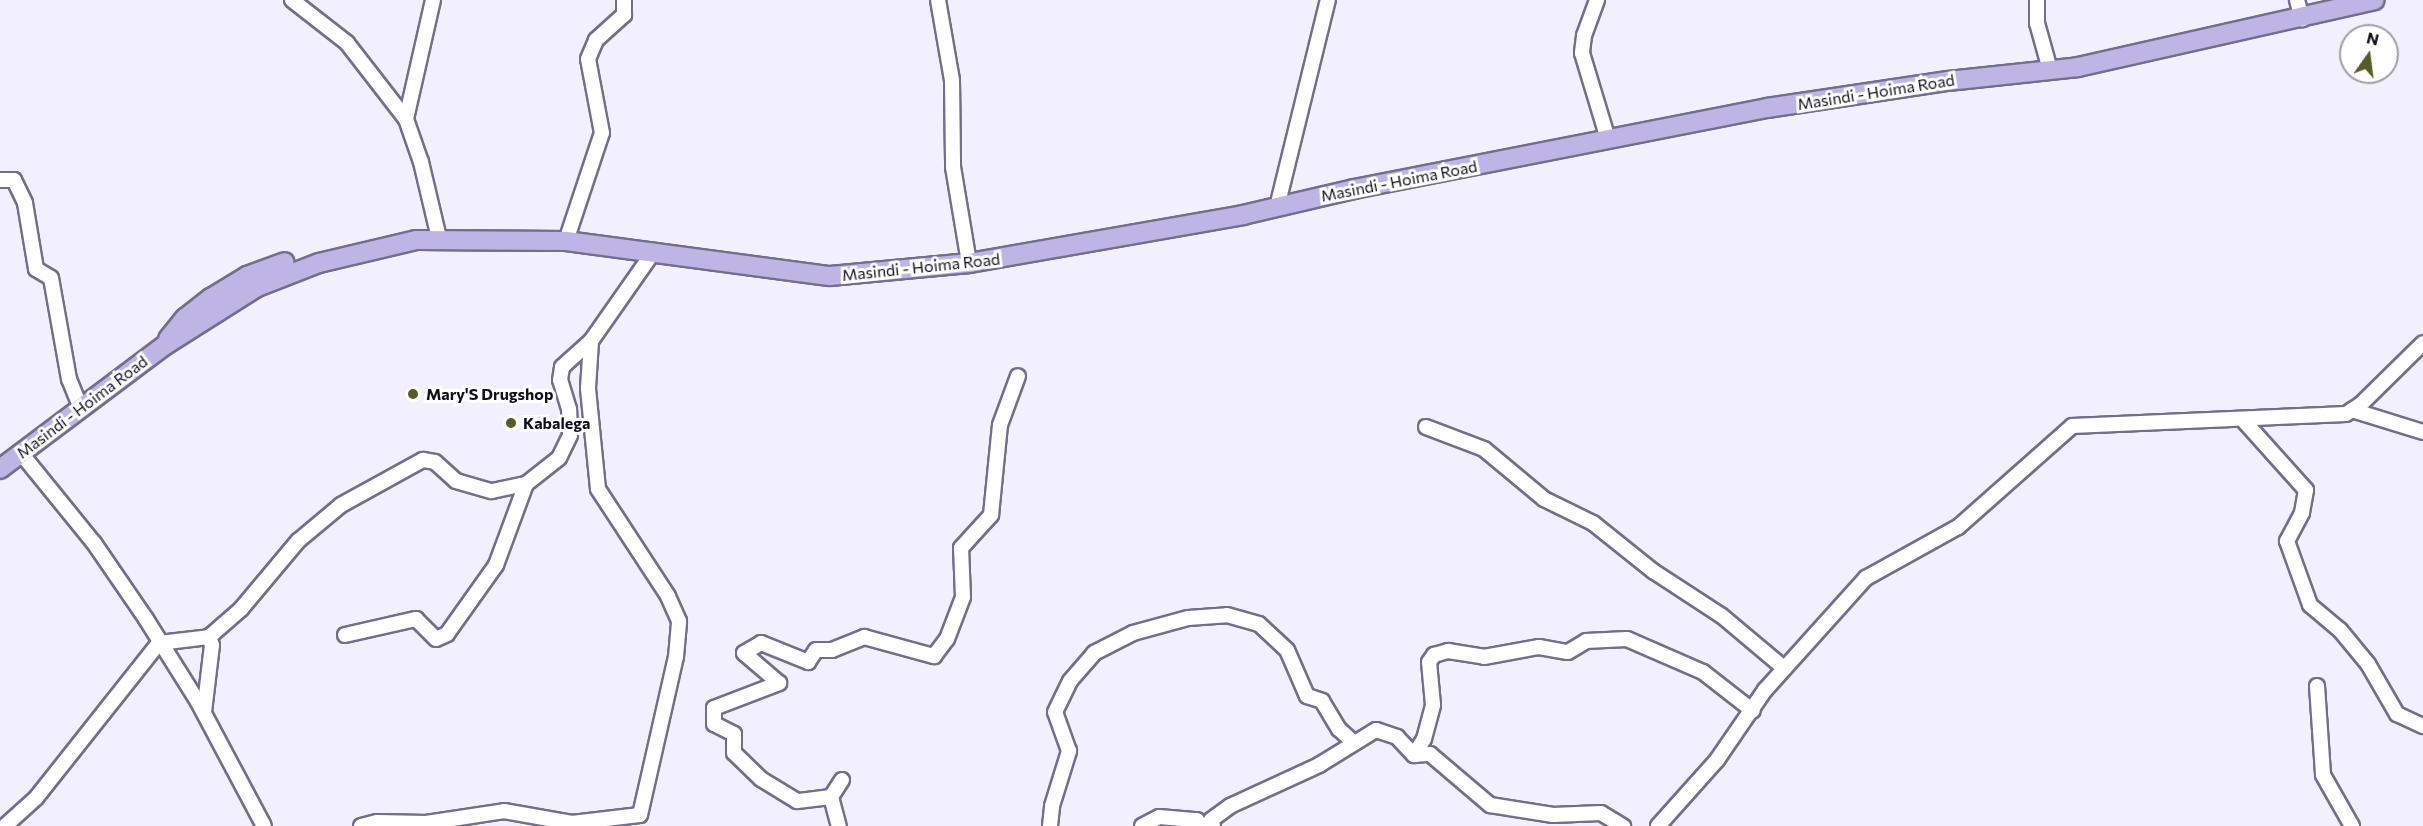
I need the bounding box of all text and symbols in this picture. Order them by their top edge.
north arrow [2339,24,2399,84]
text: N [2365,27,2381,49]
street label: Masindi - Hoima Road [1796,70,1956,114]
street label: Masindi - Hoima Road [1319,156,1479,206]
street label: Masindi - Hoima Road [841,249,1001,285]
street label: Masindi - Hoima Road [13,352,151,462]
place label: Mary'S Drugshop [426,384,553,404]
marker: Mary'S Drugshop [404,385,422,403]
place label: Kabalega [523,413,590,433]
marker: Kabalega [504,416,518,430]

